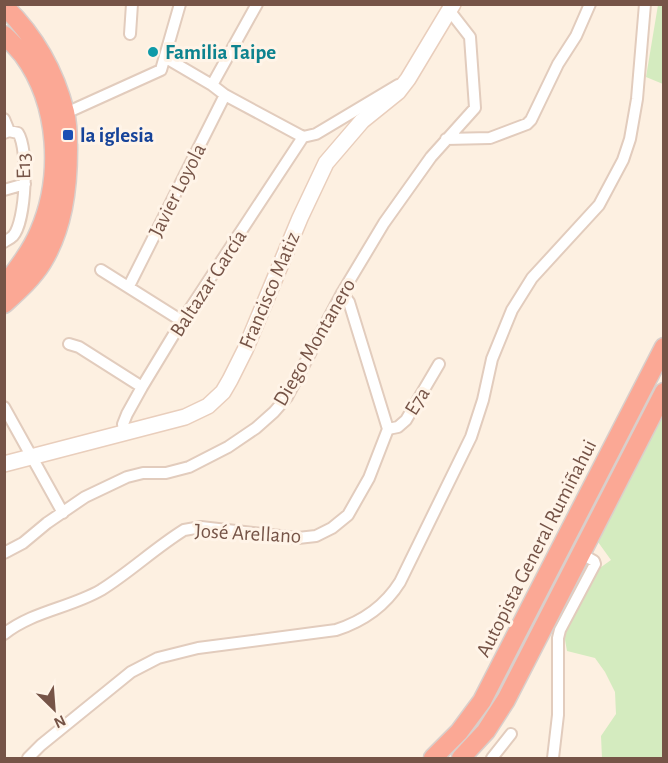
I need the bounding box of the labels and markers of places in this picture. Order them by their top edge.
place label: Familia Taipe [165,42,276,63]
marker: Familia Taipe [146,45,160,59]
place label: la iglesia [80,125,154,146]
marker: la iglesia [61,128,75,142]

